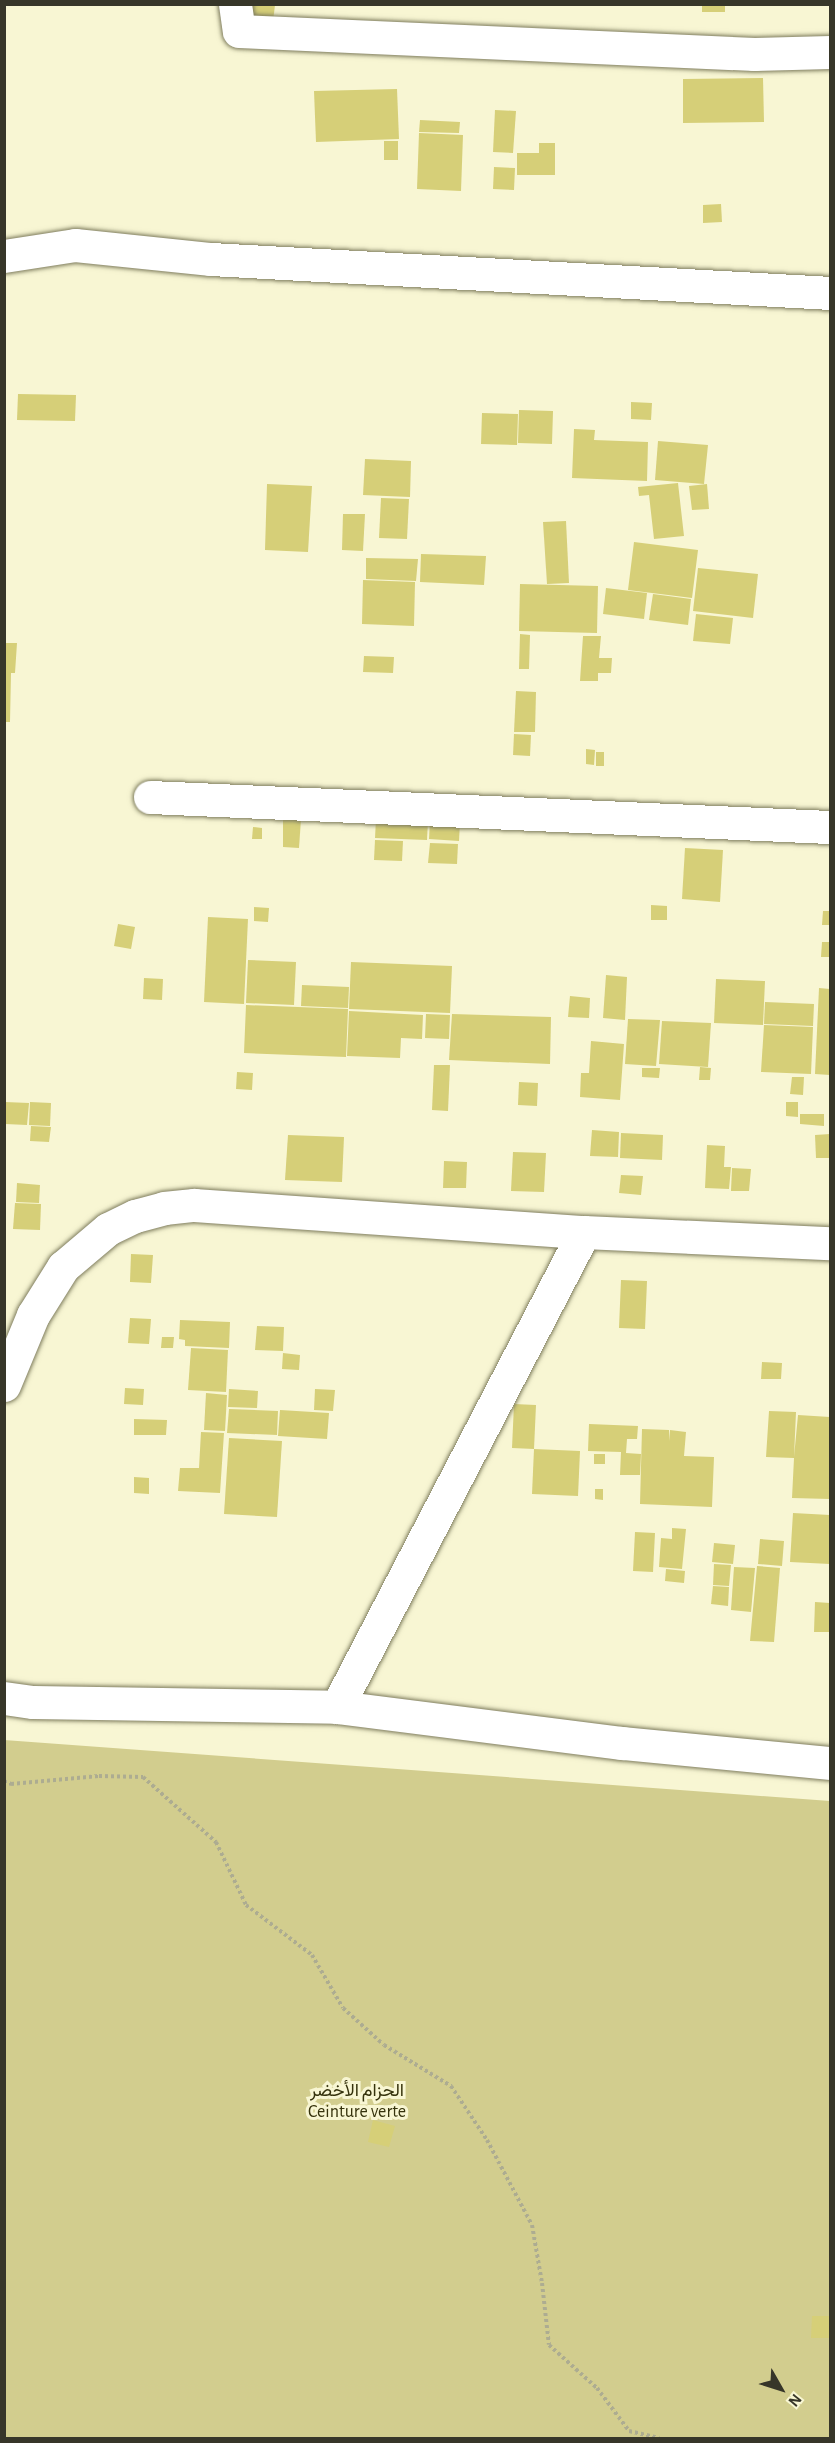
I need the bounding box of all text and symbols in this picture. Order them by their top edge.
park label: الحزام الأخضر Ceinture verte [308,2081,406,2124]
north arrow [751,2359,811,2419]
text: N [785,2391,805,2410]

